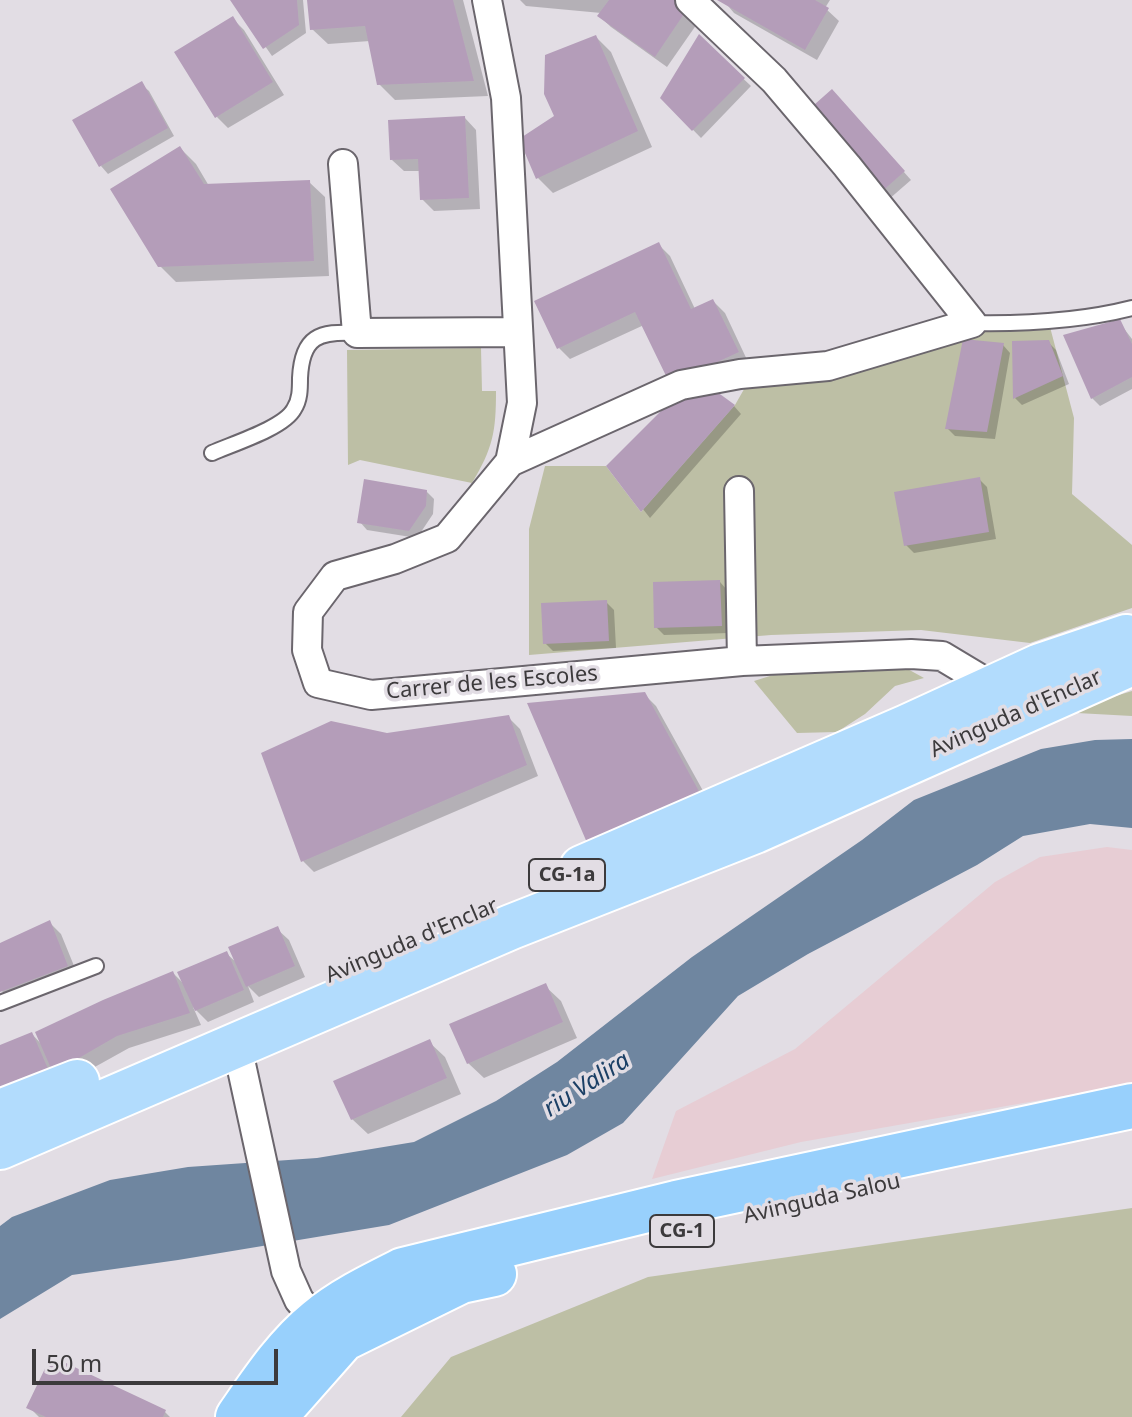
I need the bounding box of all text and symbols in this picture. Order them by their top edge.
street label: Carrer de les Escoles [385,661,599,705]
street label: Avinguda d'Enclar [926,664,1106,764]
road number: CG-1a [529,859,605,891]
street label: Avinguda d'Enclar [322,893,502,989]
water label: riu Valira [538,1046,636,1124]
street label: Avinguda Salou [741,1168,903,1230]
road number: CG-1 [650,1215,714,1247]
scale bar [36,1333,282,1383]
text: 50 m [46,1346,102,1379]

